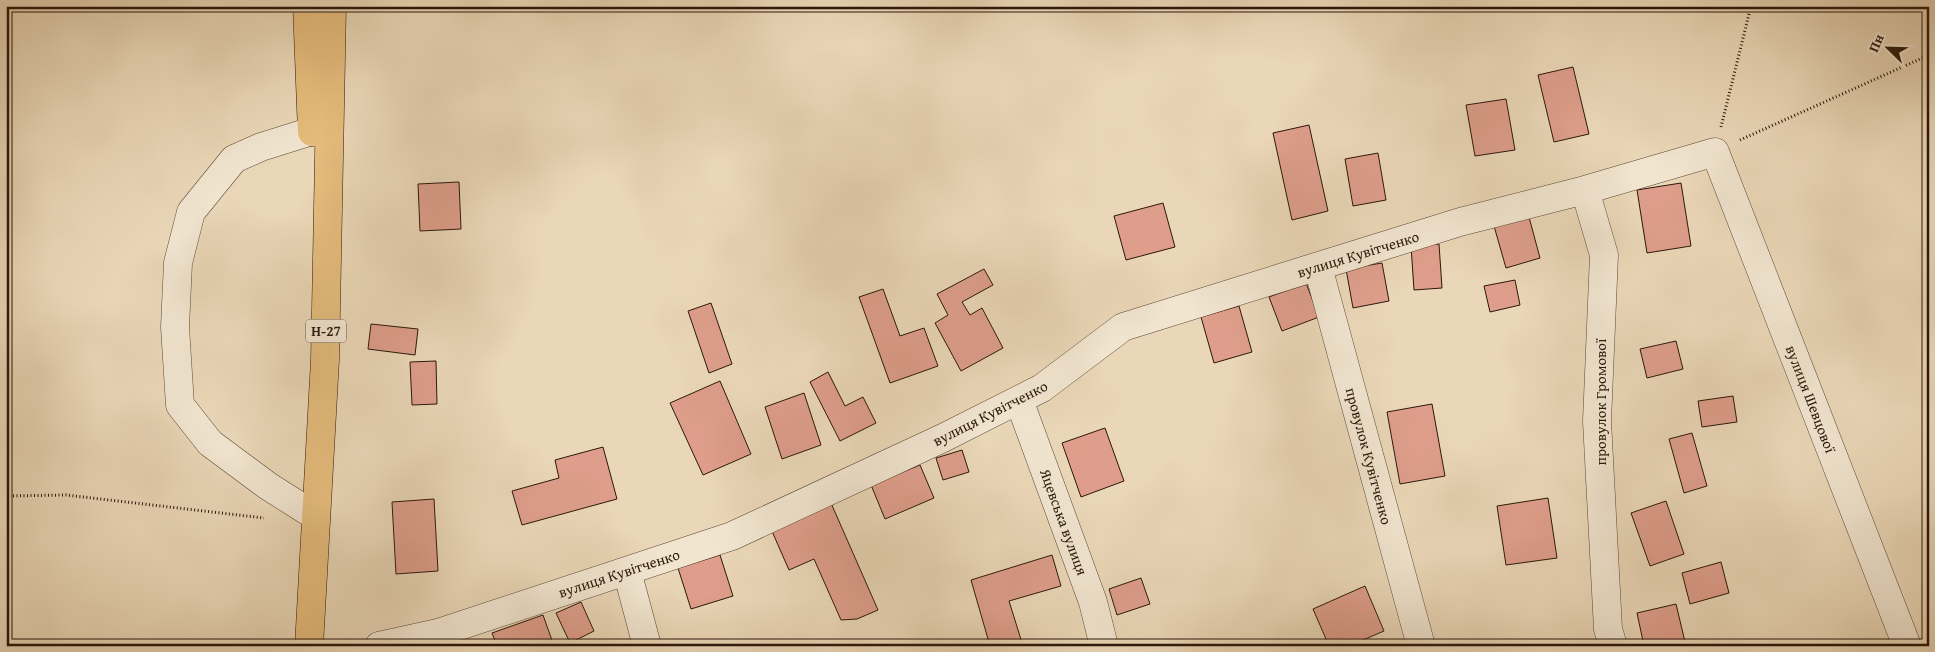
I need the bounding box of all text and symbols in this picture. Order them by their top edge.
north arrow [1862,22,1912,72]
text: Пн [1863,30,1889,55]
street label: вулиця Кувітченко [1294,225,1422,283]
road number: Н-27 [306,320,346,342]
street label: провулок Громової [1590,338,1611,466]
street label: вулиця Шевцової [1781,342,1841,456]
street label: вулиця Кувітченко [929,375,1051,451]
street label: провулок Кувітченко [1341,385,1397,527]
street label: Яцевська вулиця [1035,465,1093,579]
street label: вулиця Кувітченко [556,543,683,603]

